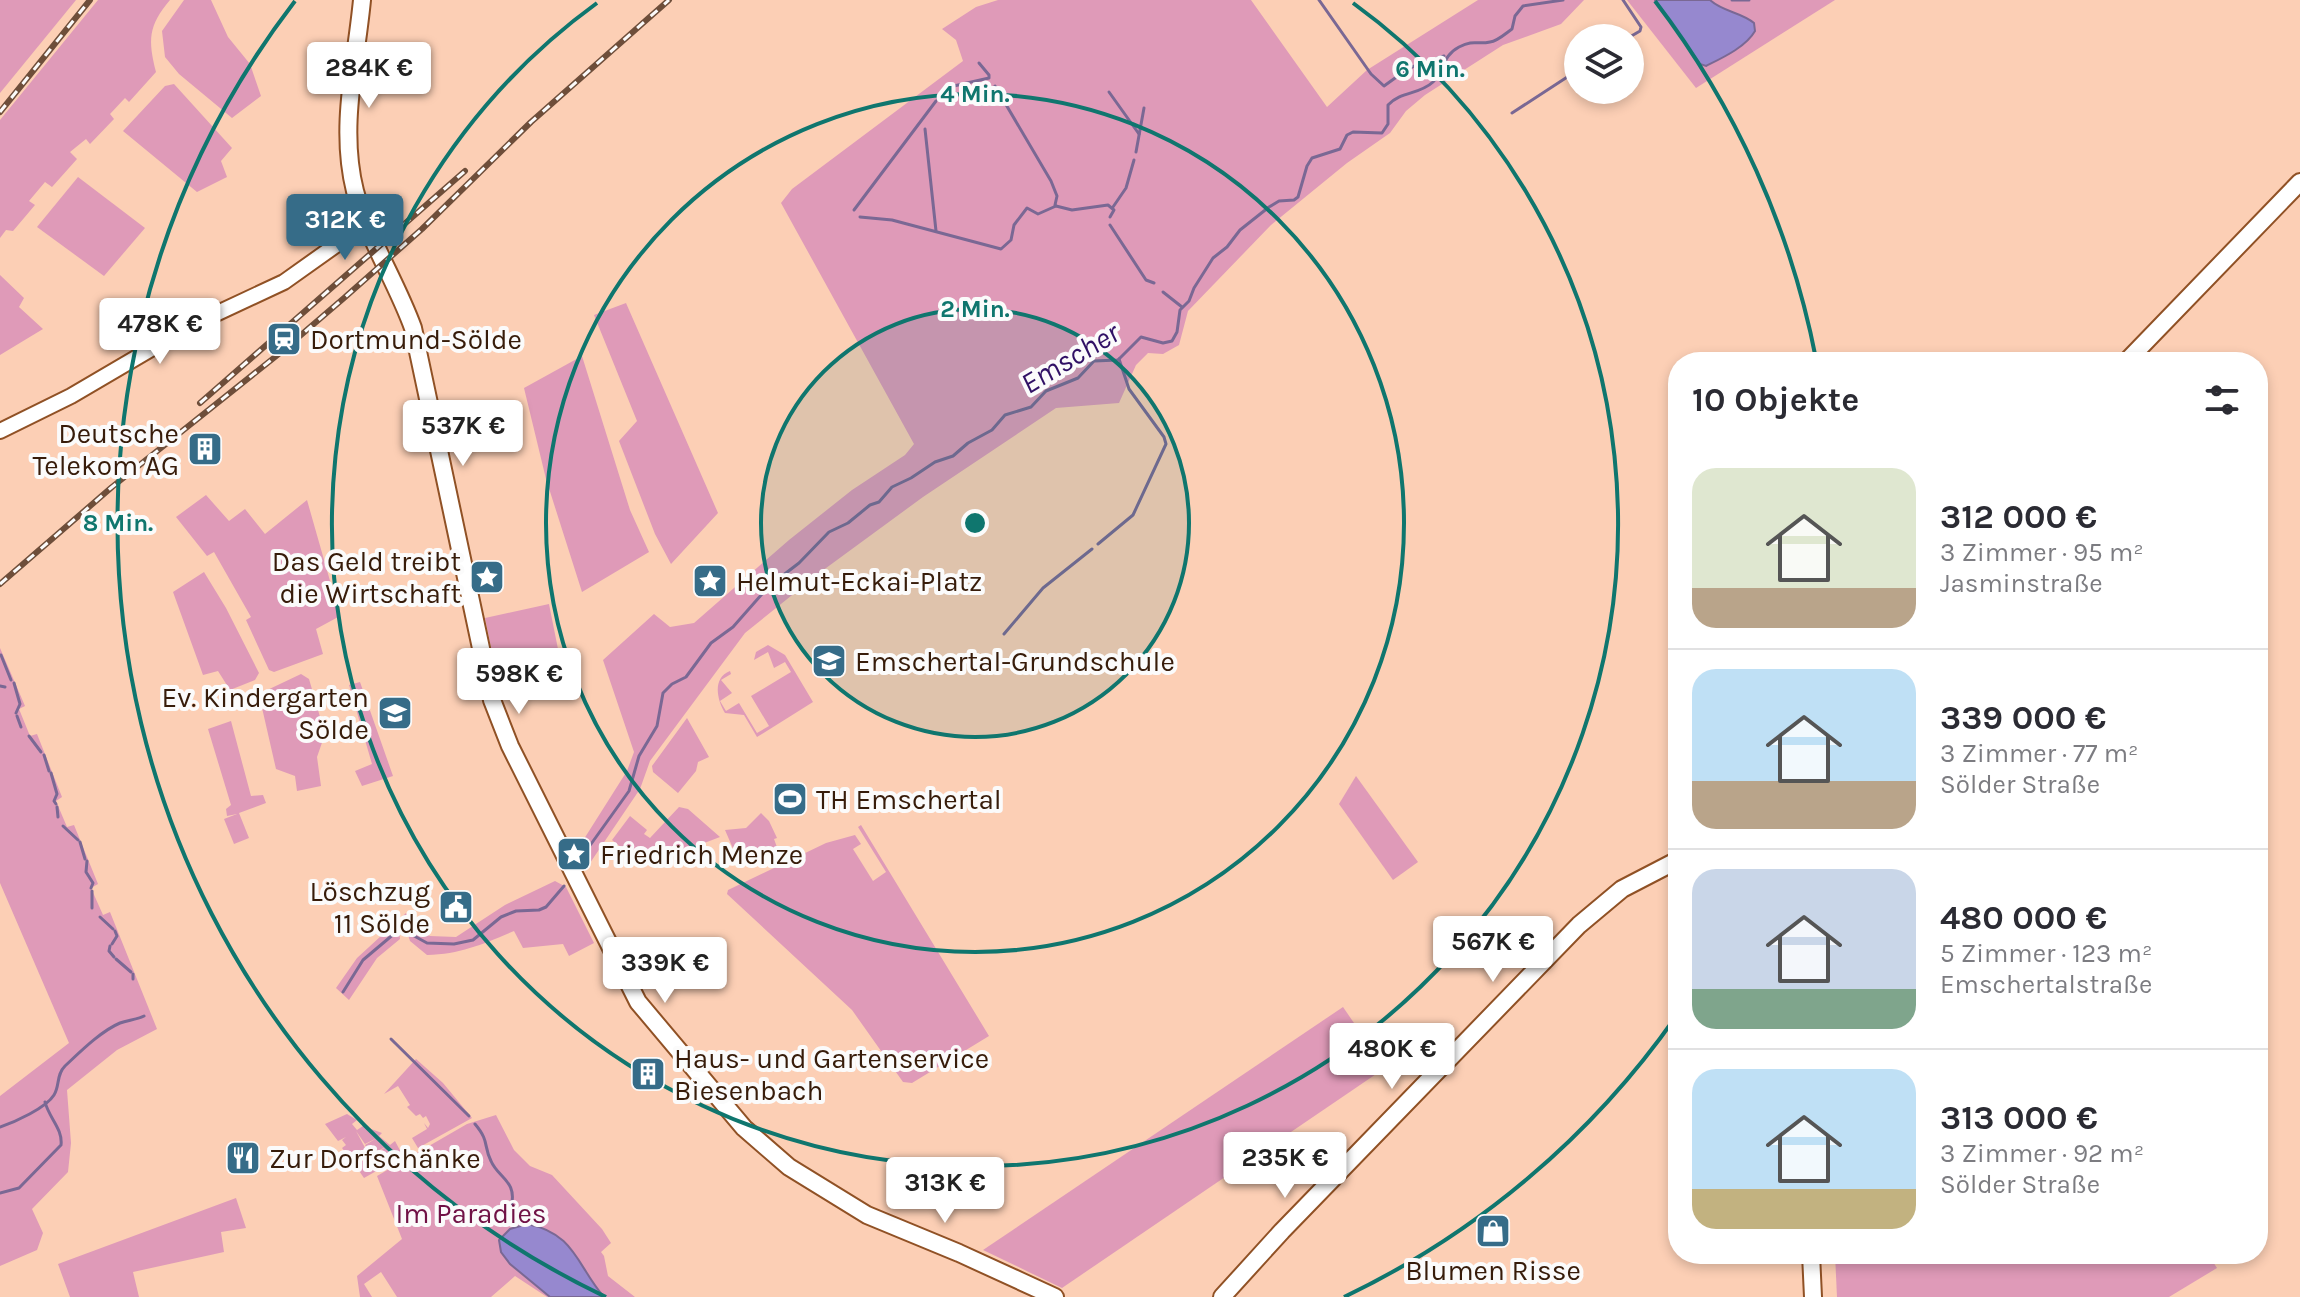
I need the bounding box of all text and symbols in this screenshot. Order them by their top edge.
map controls [1564,24,1644,104]
button: layers [1564,24,1644,104]
pin: 284K € [304,42,434,110]
text: 284K € [325,52,413,83]
text: 6 Min. [1395,55,1465,83]
text: 4 Min. [940,80,1010,108]
pin: 312K € [280,194,410,262]
text: 312K € [304,204,386,235]
text: 2 Min. [940,295,1010,323]
pin: 478K € [95,298,225,366]
text: 478K € [117,308,203,339]
water label: Emscher [1014,314,1127,401]
station icon: Dortmund-Sölde [265,320,303,358]
place label: Dortmund-Sölde [310,323,522,356]
icon: filters [2200,378,2244,422]
text: 10 Objekte [1692,380,1859,420]
pin: 537K € [398,400,528,468]
text: 537K € [421,410,505,441]
place label: Deutsche Telekom AG [32,417,179,482]
building icon: Deutsche Telekom AG [186,430,224,468]
text: 312 000 € [1940,497,2097,537]
icon: home [1756,500,1852,596]
text: 8 Min. [83,509,153,537]
centre of rings [961,509,989,537]
text: 3 Zimmer · 95 m² [1940,537,2144,568]
place label: Das Geld treibt die Wirtschaft [272,545,461,610]
place icon: Das Geld treibt die Wirtschaft [468,558,506,596]
place icon: Helmut-Eckai-Platz [691,562,729,600]
place label: Helmut-Eckai-Platz [736,565,982,598]
text: Jasminstraße [1940,568,2103,599]
school or university icon: Emschertal-Grundschule [810,642,848,680]
place label: Emschertal-Grundschule [855,645,1175,678]
pin: 598K € [454,648,584,716]
text: 598K € [475,658,563,689]
place label: Ev. Kindergarten Sölde [162,681,369,746]
school or university icon: Ev. Kindergarten Sölde [376,694,414,732]
text: 339 000 € [1940,698,2106,738]
icon: home [1756,701,1852,797]
text: 3 Zimmer · 77 m² [1940,738,2138,769]
text: Sölder Straße [1940,769,2100,800]
sports icon: TH Emschertal [771,780,809,818]
place label: TH Emschertal [816,783,1002,816]
place icon: Friedrich Menze [555,835,593,873]
place label: Friedrich Menze [600,838,803,871]
place label: Löschzug 11 Sölde [310,875,430,940]
public building icon: Löschzug 11 Sölde [437,888,475,926]
text: 480 000 € [1940,898,2107,938]
icon: home [1756,901,1852,997]
pin: 567K € [1428,916,1558,984]
text: 567K € [1451,926,1535,957]
pin: 339K € [600,937,730,1005]
text: 5 Zimmer · 123 m² [1940,938,2152,969]
text: 339K € [621,947,709,978]
text: Emschertalstraße [1940,969,2152,1000]
pin: 480K € [1327,1023,1457,1091]
text: 480K € [1348,1033,1436,1064]
place label: Haus- und Gartenservice Biesenbach [674,1042,989,1107]
building icon: Haus- und Gartenservice Biesenbach [629,1055,667,1093]
text: 313 000 € [1940,1098,2098,1138]
icon: home [1756,1101,1852,1197]
pin: 235K € [1220,1132,1350,1200]
text: 3 Zimmer · 92 m² [1940,1138,2144,1169]
restaurant icon: Zur Dorfschänke [224,1139,262,1177]
place label: Zur Dorfschänke [269,1142,481,1175]
text: 235K € [1241,1142,1329,1173]
pin: 313K € [880,1157,1010,1225]
text: 313K € [904,1167,986,1198]
text: Sölder Straße [1940,1169,2100,1200]
park label: Im Paradies [395,1197,547,1230]
shop icon: Blumen Risse [1474,1212,1512,1250]
place label: Blumen Risse [1405,1254,1581,1287]

